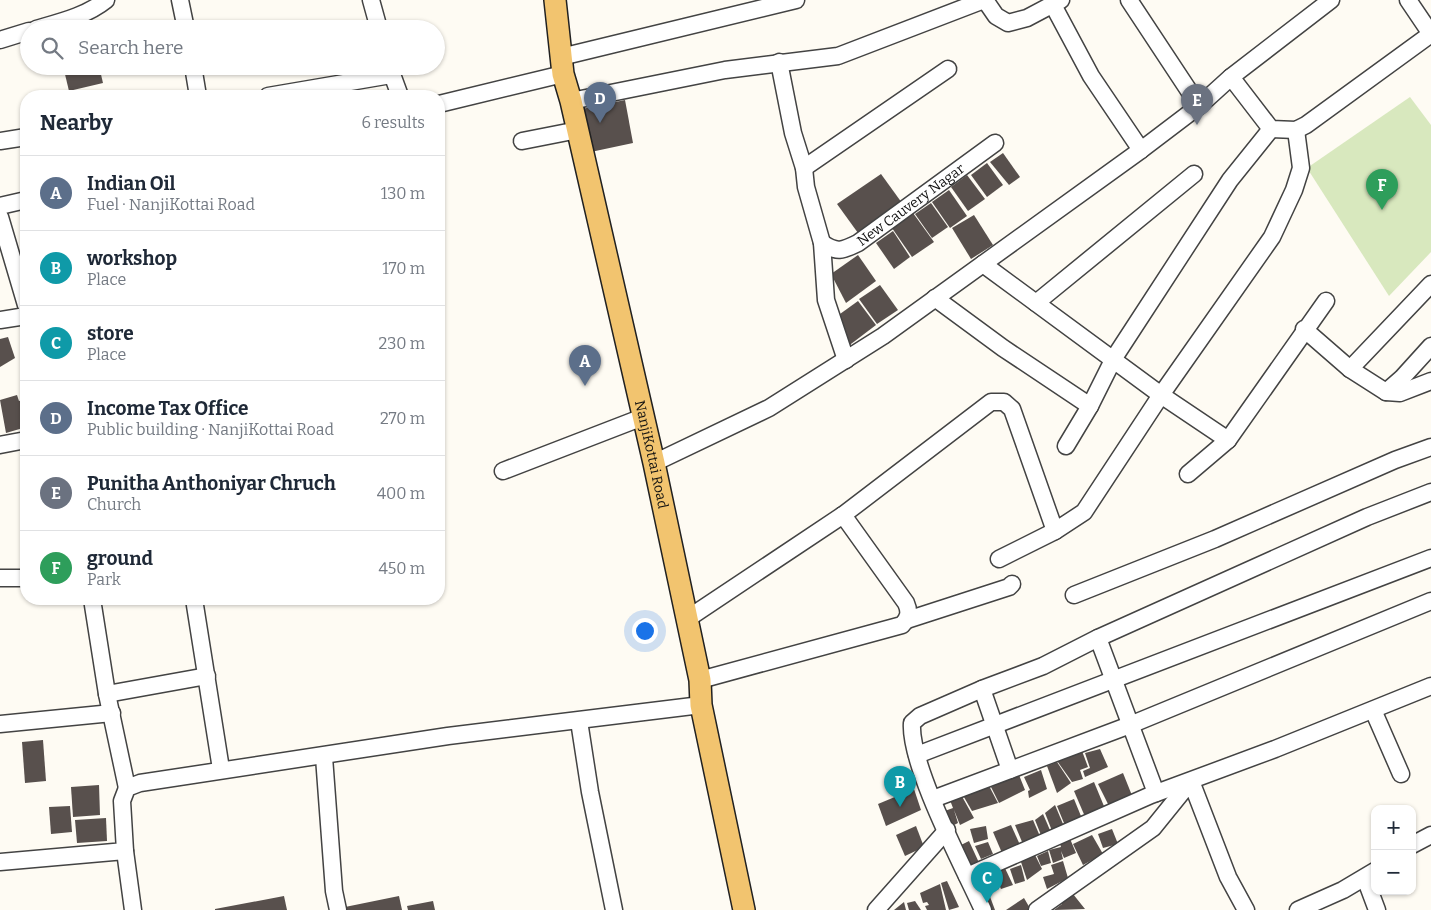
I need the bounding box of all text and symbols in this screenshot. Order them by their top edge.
search box [20,20,445,75]
icon: search [38,34,66,62]
text: Search here [78,36,183,59]
pin: D [584,82,616,123]
pin: E [1181,84,1213,125]
text: Nearby [40,110,113,136]
text: 6 results [362,113,425,132]
street label: New Cauvery Nagar [854,160,968,250]
pin: F [1366,169,1398,210]
text: Indian Oil [87,172,175,195]
text: A [50,184,62,203]
text: 130 m [381,184,425,203]
text: Fuel · NanjiKottai Road [87,195,255,214]
text: workshop [87,247,177,270]
text: B [51,259,61,278]
text: 170 m [382,259,425,278]
text: Place [87,270,126,289]
text: store [87,322,134,345]
text: C [51,334,61,353]
text: 230 m [378,334,425,353]
text: Place [87,345,126,364]
pin: A [569,345,601,386]
text: Income Tax Office [87,397,248,420]
street label: NanjiKottai Road [631,399,671,510]
text: D [50,409,62,428]
text: 270 m [380,409,425,428]
text: Public building · NanjiKottai Road [87,420,334,439]
text: Punitha Anthoniyar Chruch [87,472,336,495]
text: E [51,484,61,503]
text: 400 m [377,484,425,503]
text: Church [87,495,141,514]
text: ground [87,547,153,570]
text: F [52,559,61,578]
text: 450 m [378,559,425,578]
text: Park [87,570,121,589]
your location [632,618,658,644]
pin: B [884,766,916,807]
map controls [1371,805,1416,895]
button: + [1371,805,1416,850]
button: − [1371,850,1416,895]
pin: C [971,862,1003,903]

